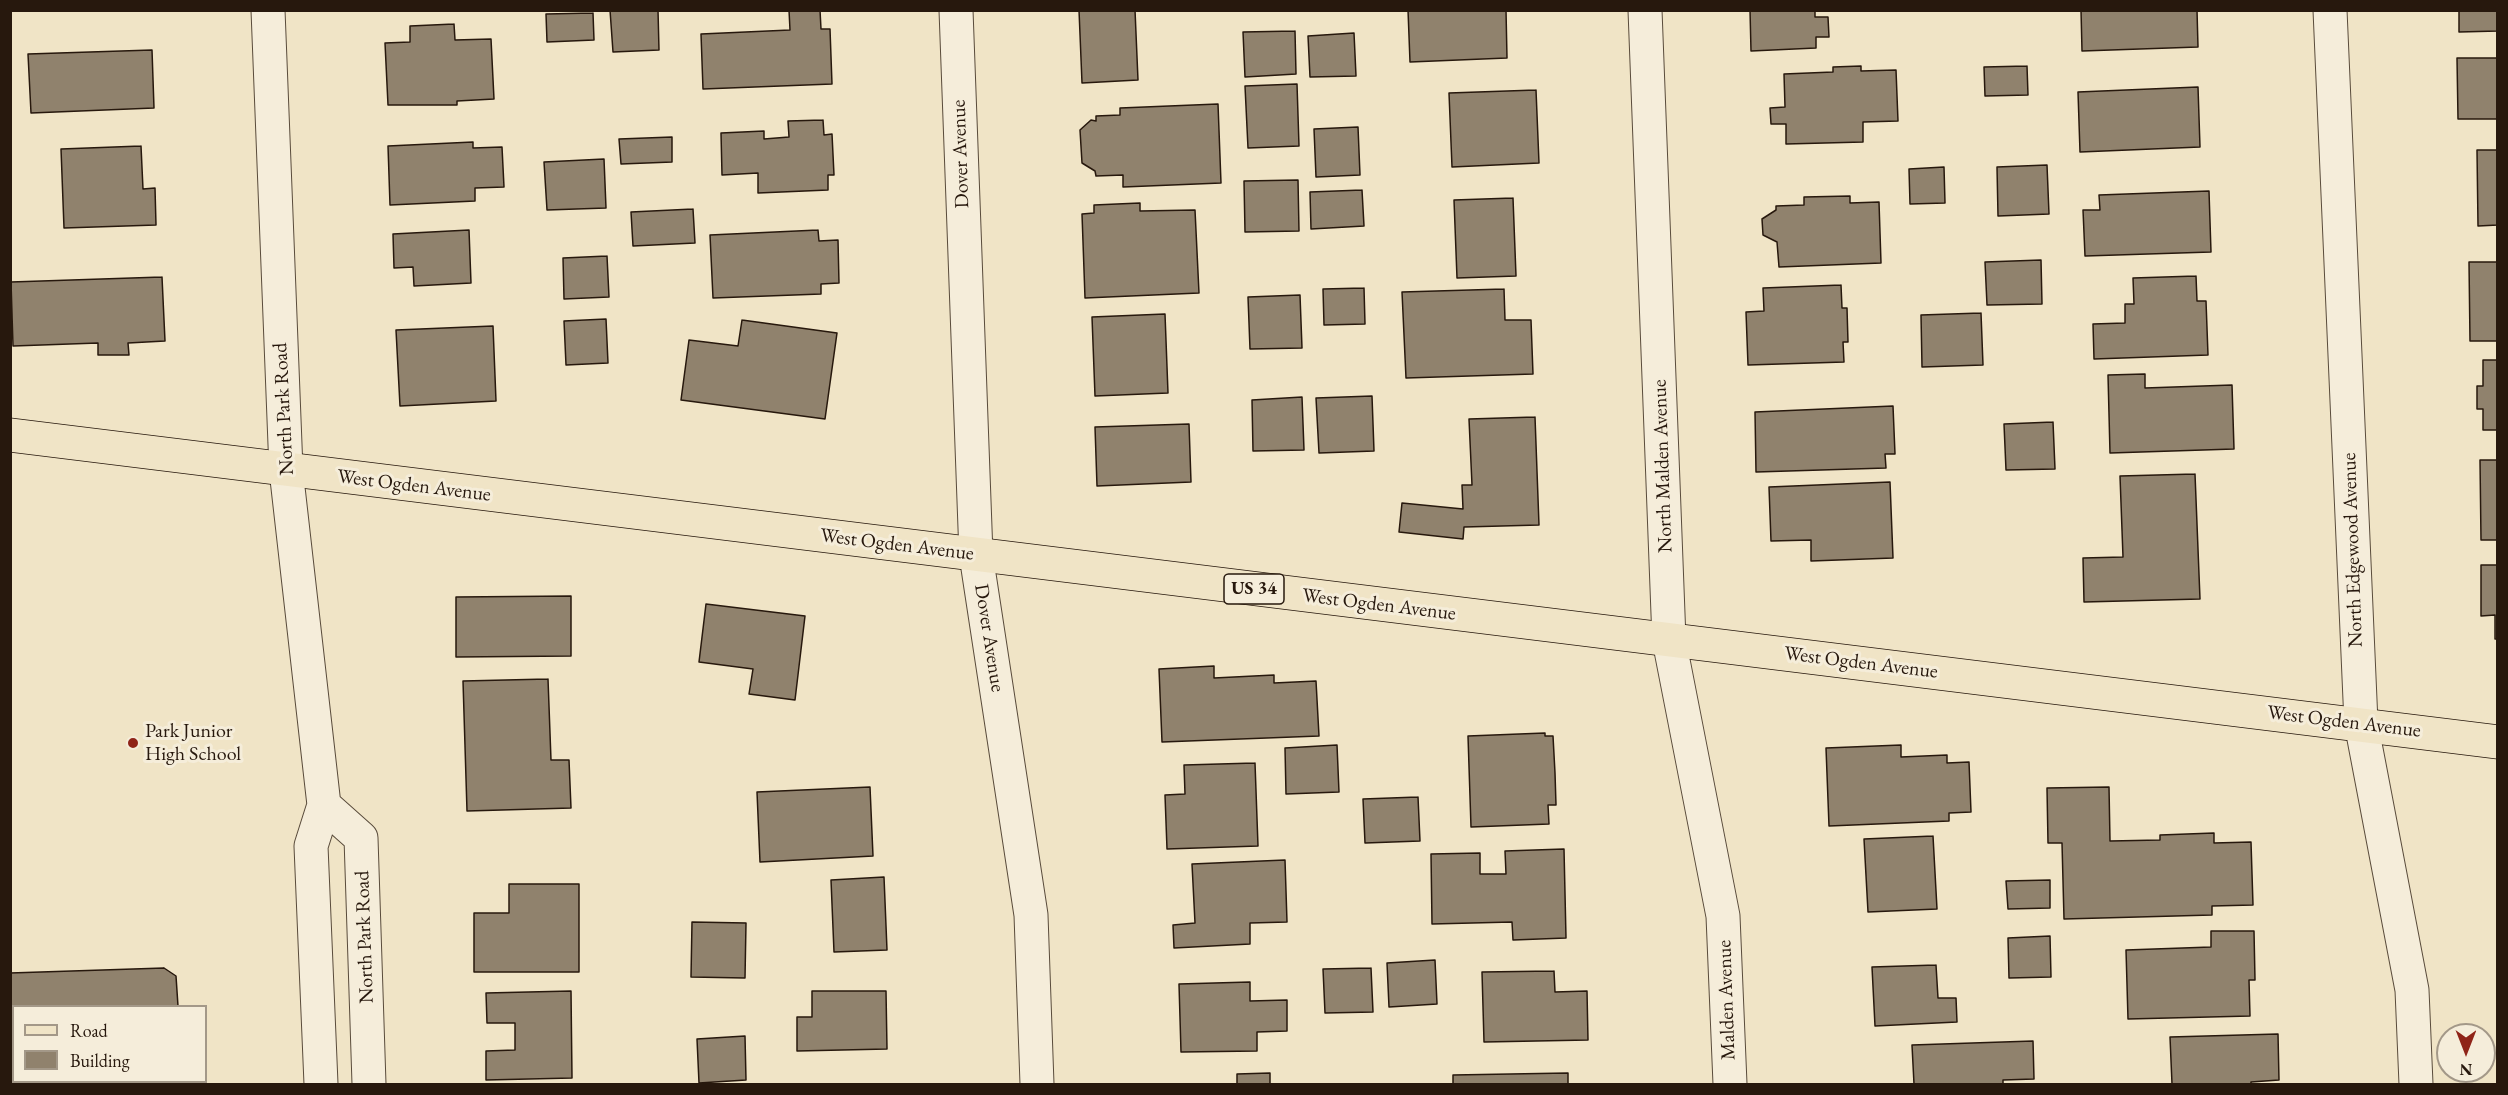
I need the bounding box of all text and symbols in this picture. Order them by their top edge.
street label: Dover Avenue [947,99,975,209]
street label: North Park Road [269,342,299,476]
street label: North Malden Avenue [1648,379,1678,553]
street label: North Edgewood Avenue [2338,452,2368,648]
street label: West Ogden Avenue [336,465,492,507]
street label: West Ogden Avenue [819,524,975,566]
road number: US 34 [1224,574,1284,604]
street label: Dover Avenue [969,582,1009,694]
street label: West Ogden Avenue [1301,584,1457,626]
street label: West Ogden Avenue [1783,642,1939,684]
street label: West Ogden Avenue [2266,701,2422,743]
place label: Park Junior High School [145,720,241,767]
marker: Park Junior High School [126,736,140,750]
street label: North Park Road [351,870,379,1004]
street label: Malden Avenue [1713,939,1741,1061]
legend [12,1005,207,1083]
text: Road [70,1019,108,1042]
north arrow [2436,1023,2496,1083]
text: Building [70,1049,130,1072]
text: N [2460,1059,2472,1080]

